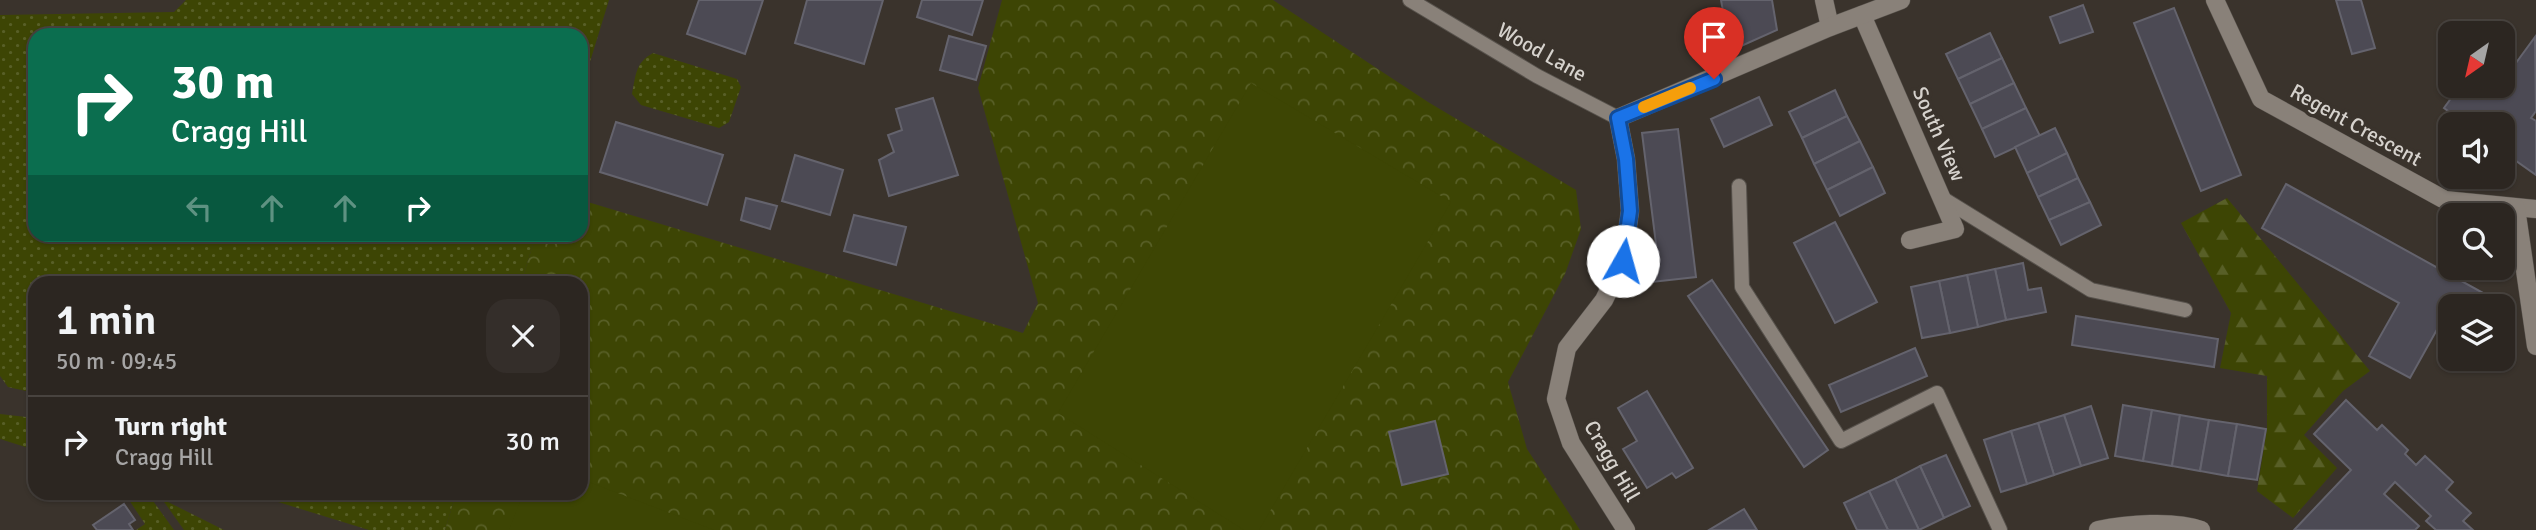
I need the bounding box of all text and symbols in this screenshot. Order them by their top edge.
pin [1684,7,1744,79]
street label: Wood Lane [1493,17,1591,87]
icon: arrive [1695,18,1733,56]
north arrow [2438,21,2515,98]
map controls [2438,21,2515,371]
text: 30 m [171,52,274,112]
icon: right [56,56,147,147]
street label: Regent Crescent [2286,78,2426,172]
street label: South View [1907,83,1971,185]
text: Cragg Hill [171,112,308,151]
button: sound [2438,112,2515,189]
icon: left [180,189,218,227]
icon: ahead [253,189,291,227]
icon: ahead [326,189,364,227]
icon: right [399,189,437,227]
button: search [2438,203,2515,280]
position arrow [1586,224,1660,298]
button: layers [2438,294,2515,371]
text: 1 min [56,295,157,346]
button: close [486,299,560,373]
text: 50 m · 09:45 [56,347,177,376]
text: Turn right [115,411,227,443]
street label: Cragg Hill [1578,416,1646,506]
icon: right [56,423,94,461]
text: 30 m [505,426,560,458]
text: Cragg Hill [115,443,213,472]

